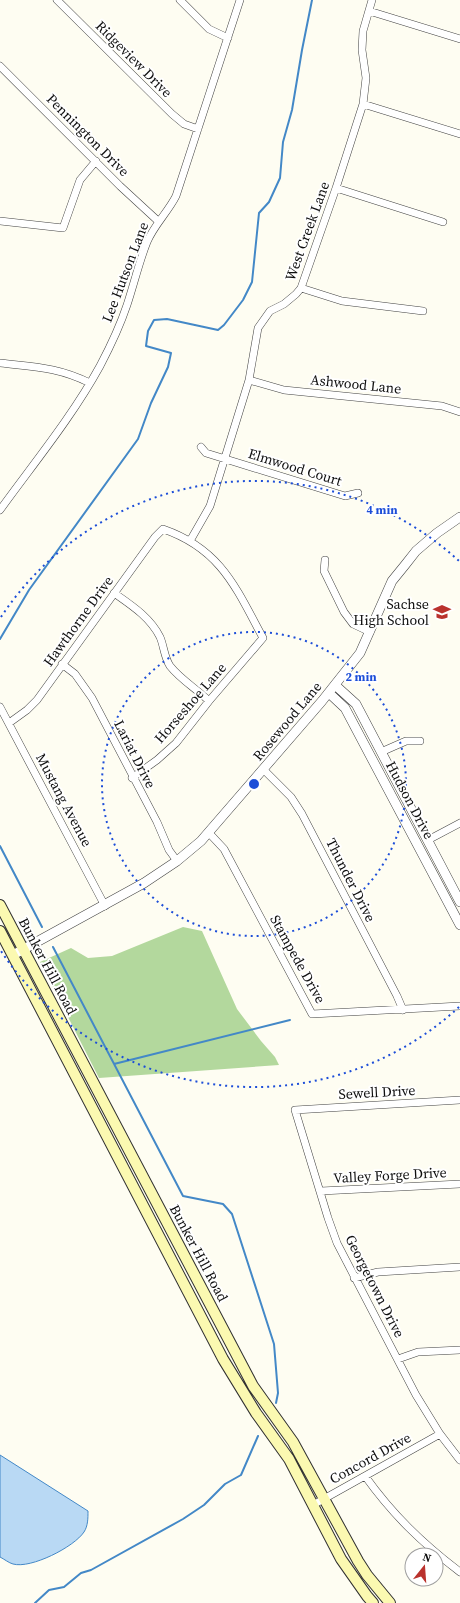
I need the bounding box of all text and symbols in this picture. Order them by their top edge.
street label: Ridgeview Drive [91,16,177,102]
street label: Pennington Drive [42,89,134,181]
street label: West Creek Lane [280,179,334,283]
street label: Lee Hutson Lane [97,219,153,325]
street label: Ashwood Lane [310,369,402,399]
street label: Elmwood Court [246,443,345,491]
text: 4 min [366,502,398,518]
street label: Hawthorne Drive [38,572,118,670]
place label: Sachse High School [353,594,429,630]
school or university icon: Sachse High School [432,602,452,622]
street label: Horseshoe Lane [149,658,231,748]
text: 2 min [345,669,377,685]
street label: Rosewood Lane [248,677,326,765]
street label: Lariat Drive [109,716,161,792]
street label: Mustang Avenue [31,750,97,850]
street label: Hudson Drive [381,757,439,843]
centre of rings [247,777,261,791]
street label: Thunder Drive [321,835,381,925]
street label: Stampede Drive [265,911,331,1007]
street label: Bunker Hill Road [14,914,82,1018]
street label: Sewell Drive [338,1080,416,1104]
street label: Valley Forge Drive [333,1162,447,1188]
street label: Bunker Hill Road [165,1201,233,1305]
street label: Georgetown Drive [340,1231,410,1341]
street label: Concord Drive [326,1427,414,1489]
north arrow [404,1547,444,1587]
text: N [421,1550,433,1566]

